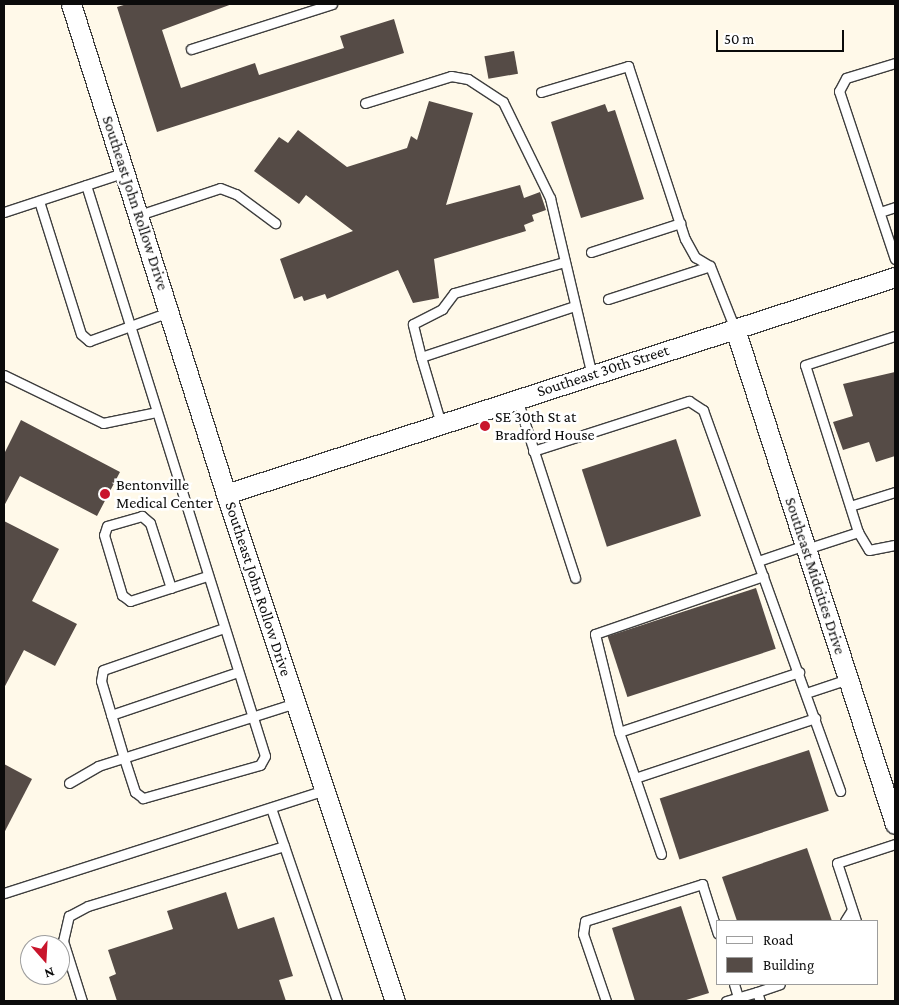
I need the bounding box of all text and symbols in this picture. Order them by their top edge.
scale bar [719,20,846,52]
text: 50 m [724,31,754,47]
street label: Southeast John Rollow Drive [98,113,172,293]
street label: Southeast 30th Street [534,341,672,401]
place label: SE 30th St at Bradford House [495,407,595,445]
marker: SE 30th St at Bradford House [479,420,491,432]
place label: Bentonville Medical Center [116,475,213,513]
marker: Bentonville Medical Center [98,487,112,501]
street label: Southeast Midcities Drive [781,495,849,657]
street label: Southeast John Rollow Drive [221,499,295,679]
legend [716,920,879,985]
text: Road [763,932,793,948]
north arrow [20,935,70,985]
text: Building [763,957,814,973]
text: N [42,964,57,982]

